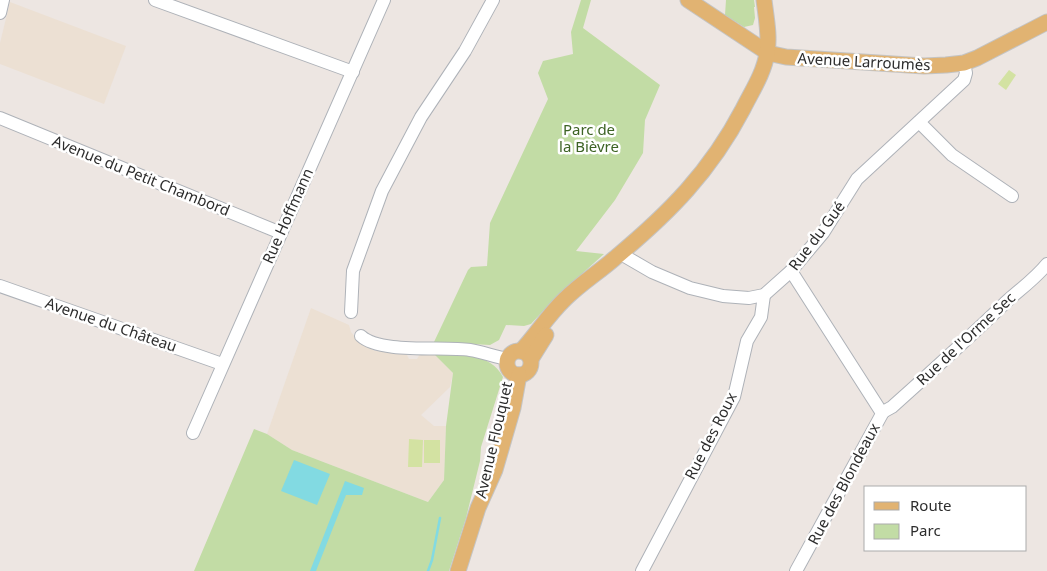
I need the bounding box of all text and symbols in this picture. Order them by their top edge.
street label: Avenue Larroumès [797,48,931,74]
park label: Parc de la Bièvre [559,119,619,156]
street label: Avenue du Petit Chambord [50,130,233,220]
street label: Rue Hoffmann [257,165,317,266]
street label: Rue du Gué [784,197,849,274]
street label: Rue de l'Orme Sec [912,287,1019,389]
street label: Avenue du Château [43,292,180,356]
street label: Avenue Flouquet [470,379,516,500]
street label: Rue des Roux [680,388,741,483]
street label: Rue des Blondeaux [803,419,884,548]
legend [864,486,1027,551]
text: Route [910,495,952,515]
text: Parc [910,520,941,540]

